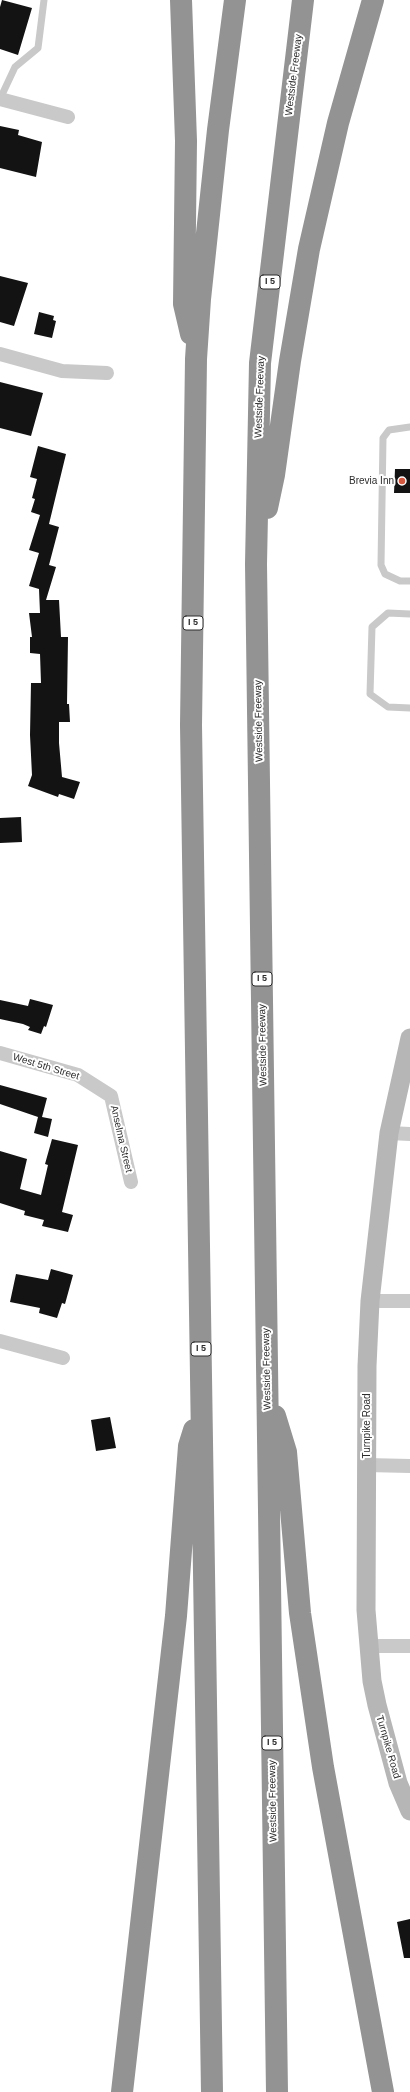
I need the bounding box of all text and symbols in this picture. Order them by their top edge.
street label: Westside Freeway [283,34,305,116]
road number: I 5 [260,275,280,289]
street label: Westside Freeway [253,356,267,438]
place label: Brevia Inn [349,475,394,487]
marker: Brevia Inn [397,476,407,486]
road number: I 5 [183,616,203,630]
street label: Westside Freeway [252,680,266,762]
road number: I 5 [252,972,272,986]
street label: Westside Freeway [256,1004,270,1086]
street label: West 5th Street [11,1051,81,1083]
street label: Anselma Street [107,1104,135,1174]
street label: Westside Freeway [260,1328,274,1410]
road number: I 5 [191,1342,211,1356]
street label: Turnpike Road [361,1393,373,1459]
street label: Turnpike Road [373,1714,403,1780]
road number: I 5 [262,1736,282,1750]
street label: Westside Freeway [266,1760,280,1842]

